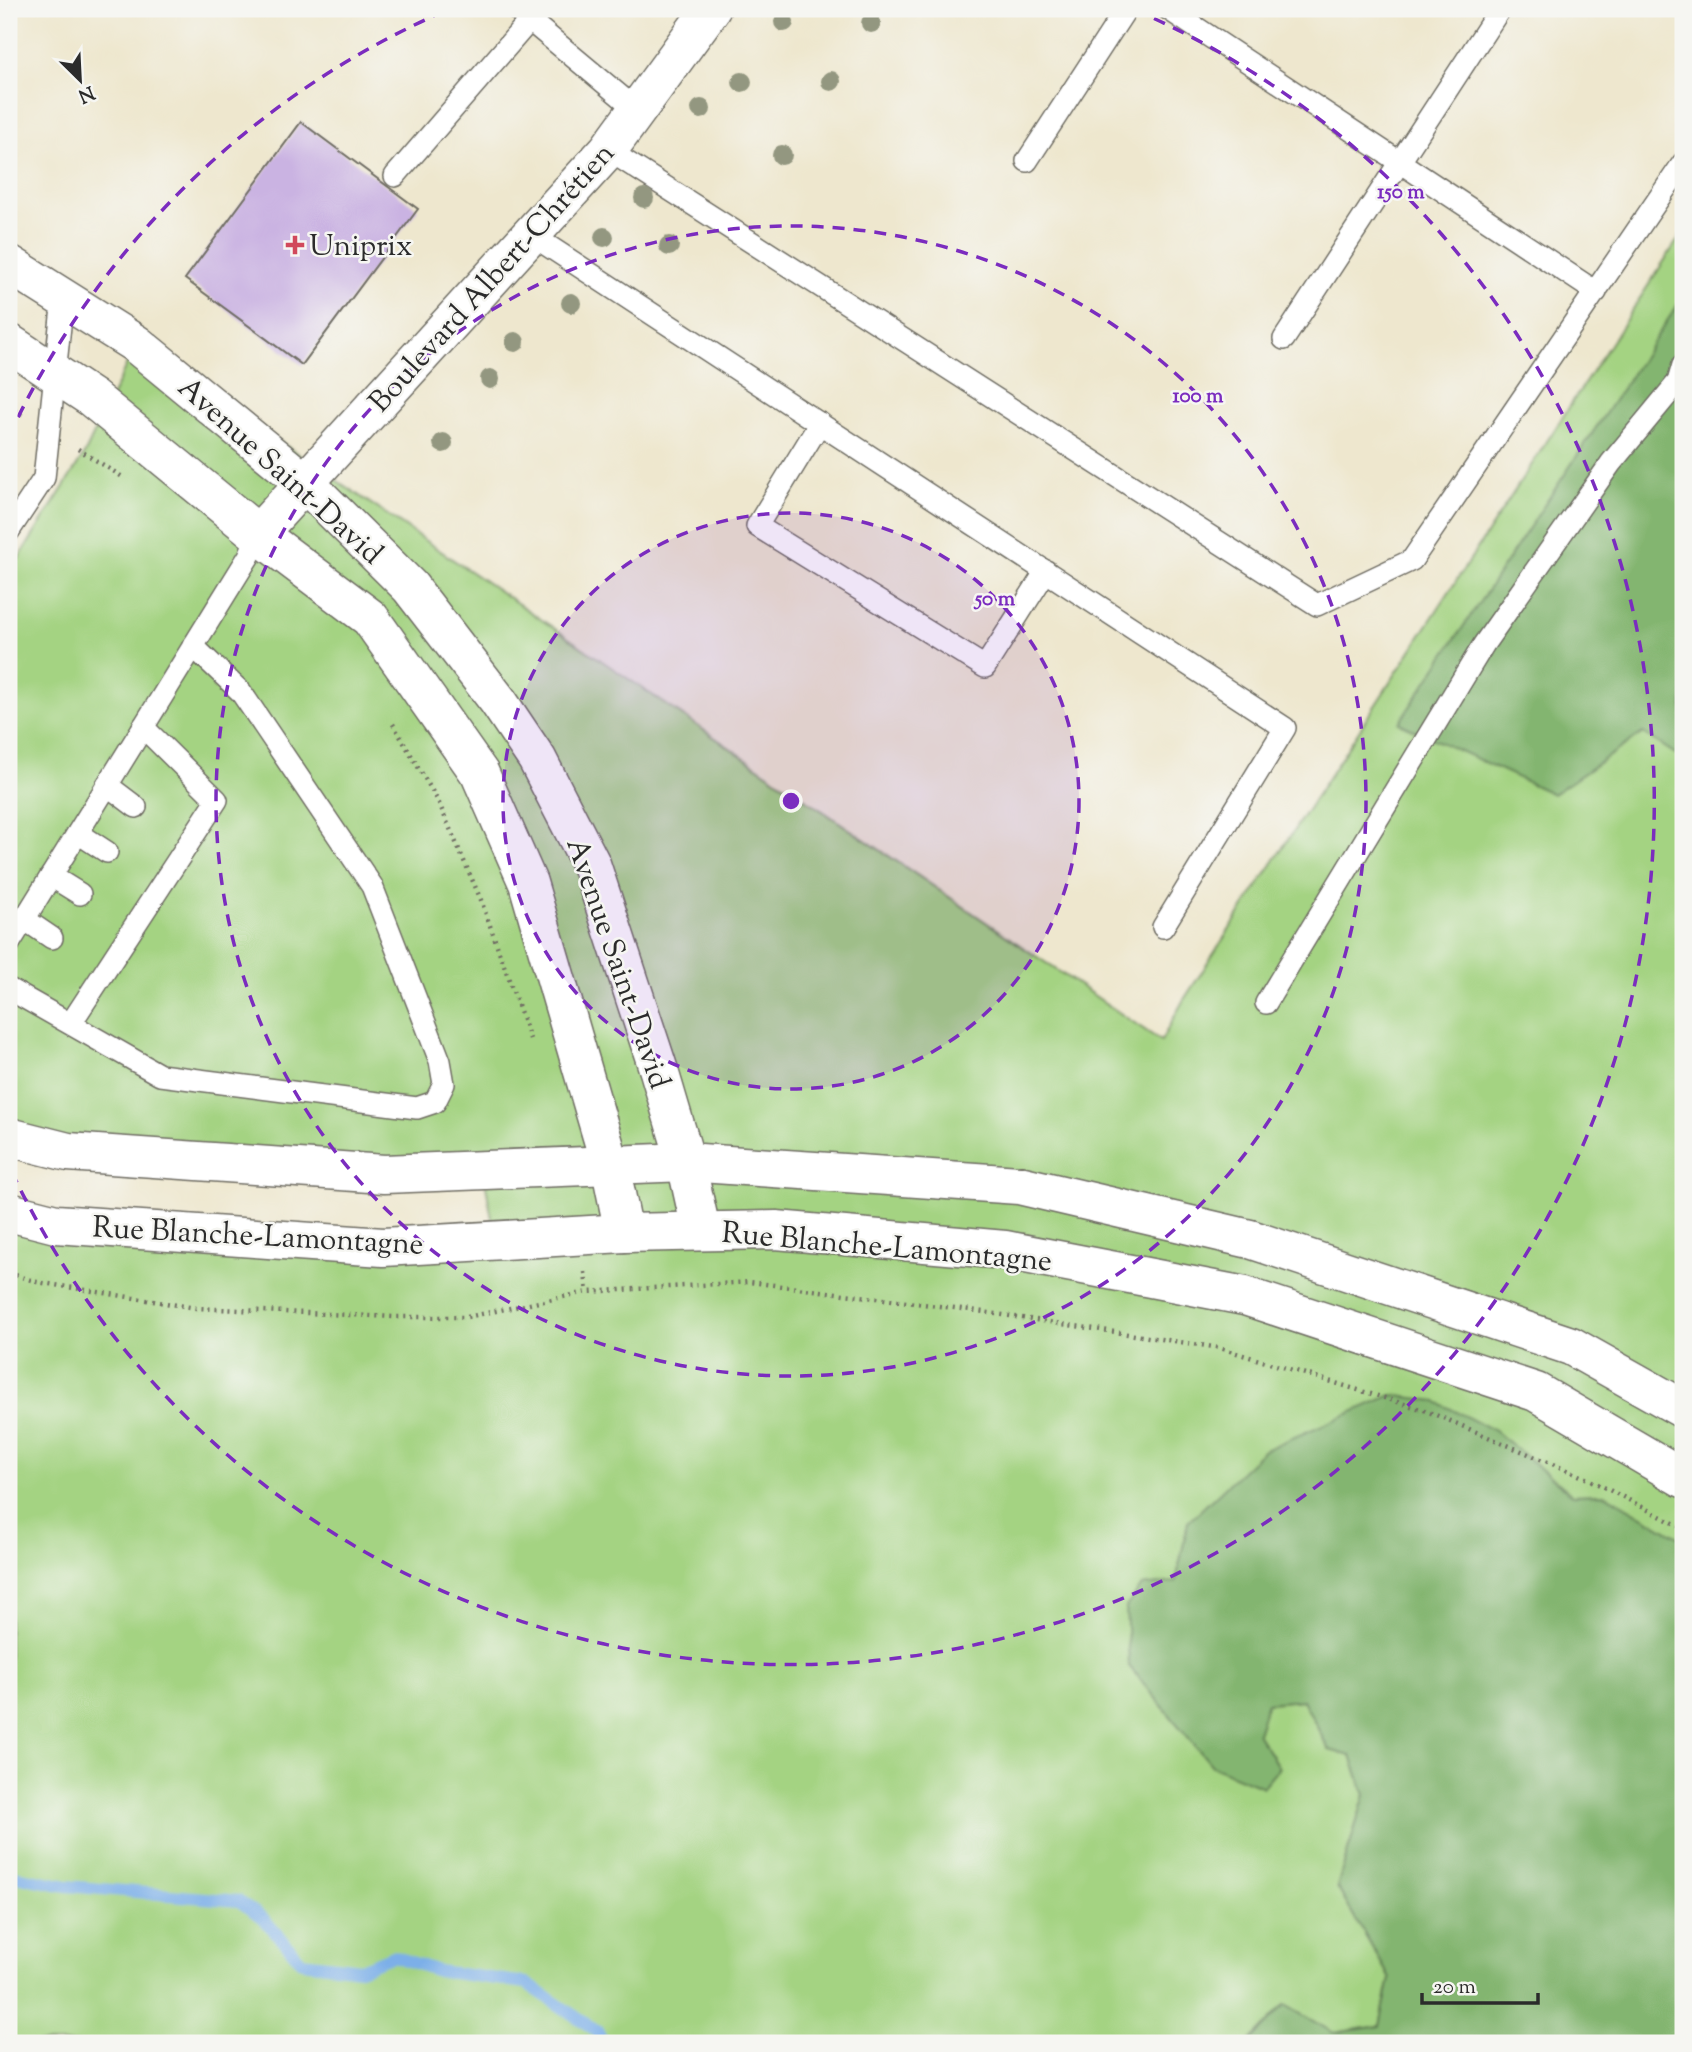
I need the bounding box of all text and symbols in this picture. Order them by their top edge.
north arrow [46,46,116,116]
text: N [73,78,98,109]
street label: Boulevard Albert-Chrétien [360,134,626,423]
text: 150 m [1377,178,1425,208]
place label: Uniprix [309,226,412,269]
marker: Uniprix [287,237,303,253]
street label: Avenue Saint-David [167,368,391,576]
text: 100 m [1173,382,1224,412]
text: 50 m [973,585,1016,615]
centre of rings [779,789,803,813]
street label: Avenue Saint-David [554,833,680,1095]
street label: Rue Blanche-Lamontagne [91,1207,425,1268]
street label: Rue Blanche-Lamontagne [720,1213,1054,1284]
scale bar [1422,1961,1538,2005]
text: 20 m [1433,1973,1476,2003]

